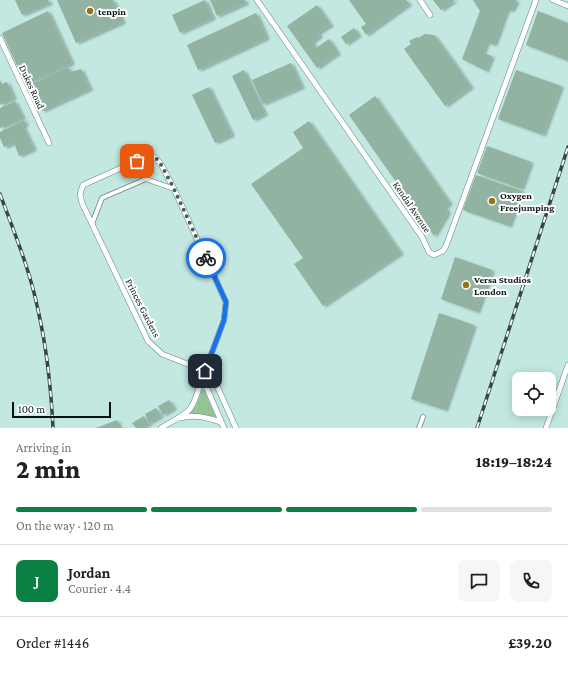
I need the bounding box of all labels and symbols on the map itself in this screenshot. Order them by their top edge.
marker: tenpin [85,6,95,16]
place label: tenpin [98,6,126,17]
street label: Dukes Road [17,63,47,111]
pin [120,144,154,178]
street label: Kendal Avenue [391,179,433,235]
place label: Oxygen Freejumping [500,190,554,214]
marker: Oxygen Freejumping [487,196,497,206]
courier [186,238,226,278]
place label: Versa Studios London [473,274,531,297]
street label: Princes Gardens [124,277,162,339]
marker: Versa Studios London [461,280,471,290]
pin [188,354,222,388]
scale bar [12,400,111,419]

